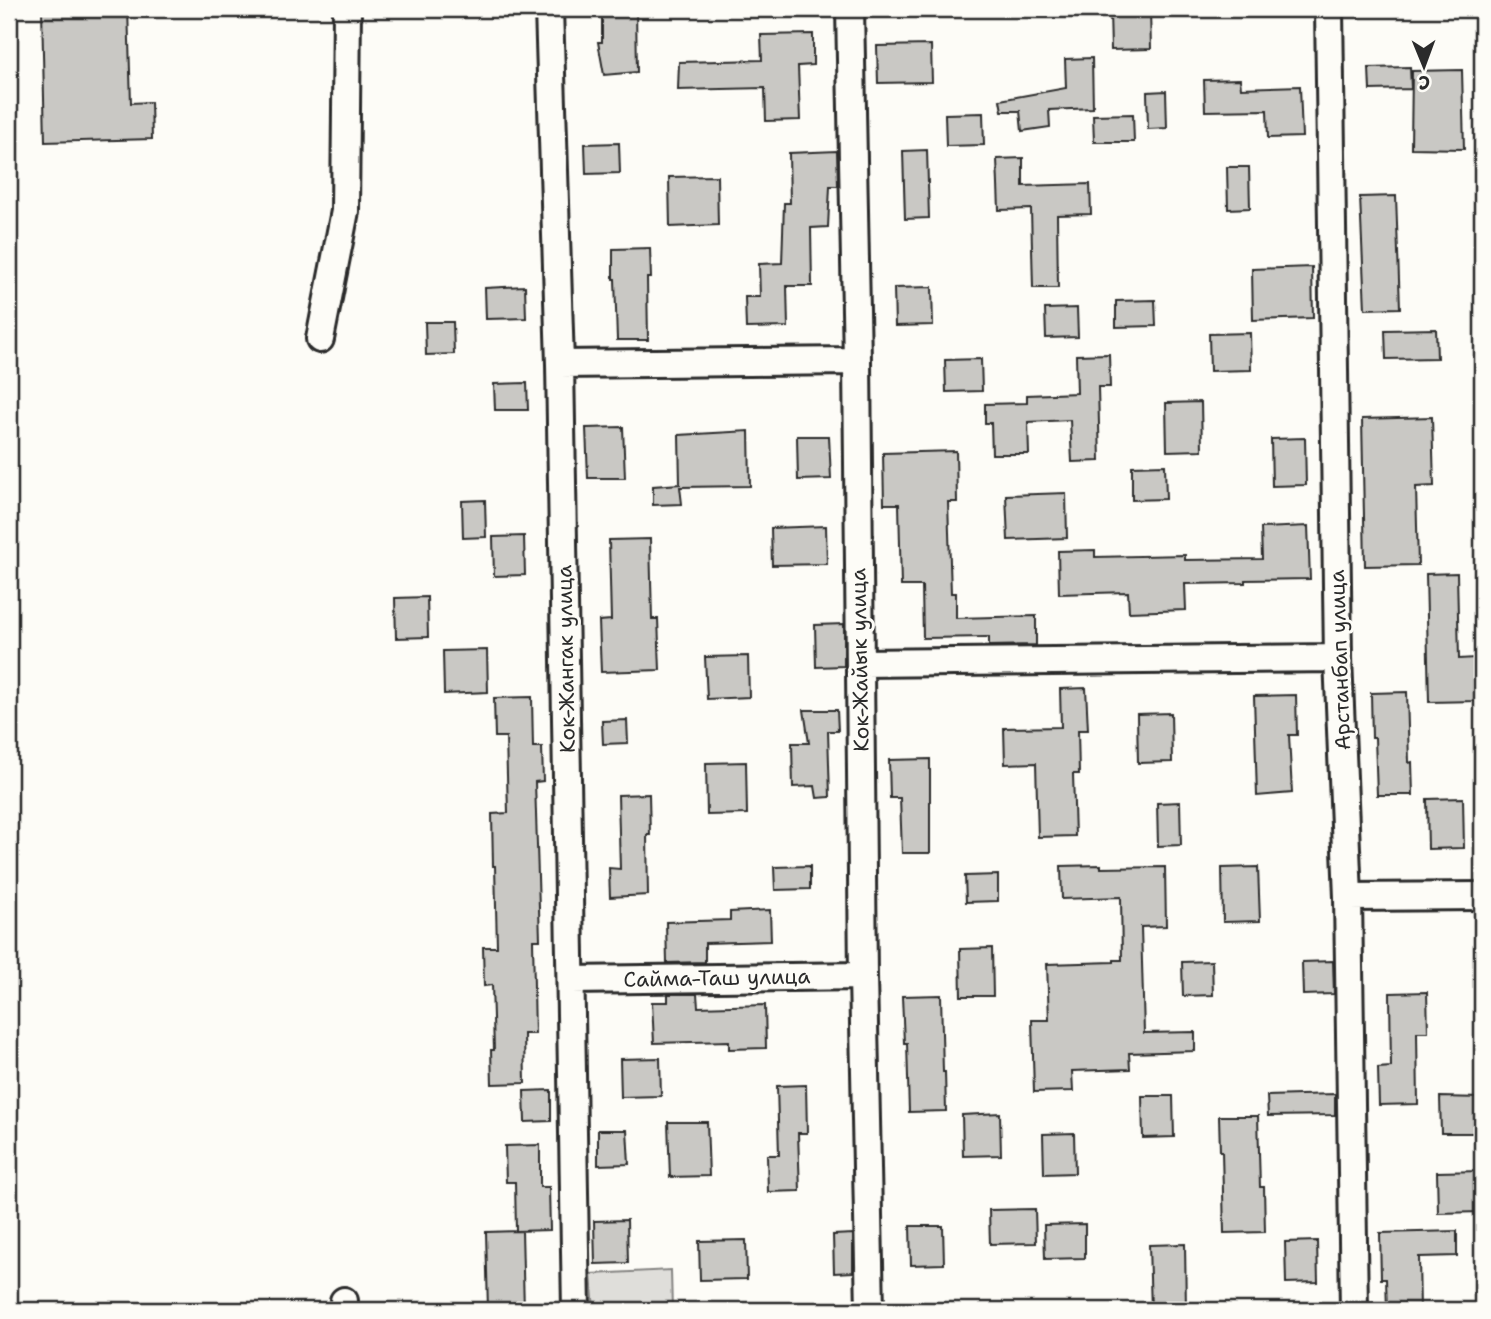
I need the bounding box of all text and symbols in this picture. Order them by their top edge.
north arrow [1390,32,1460,102]
text: С [1418,70,1430,95]
street label: Кок-Жангак улица [550,565,582,753]
street label: Кок-Жайык улица [844,568,876,752]
street label: Арстанбап улица [1323,569,1357,751]
street label: Сайма-Таш улица [623,962,811,994]

